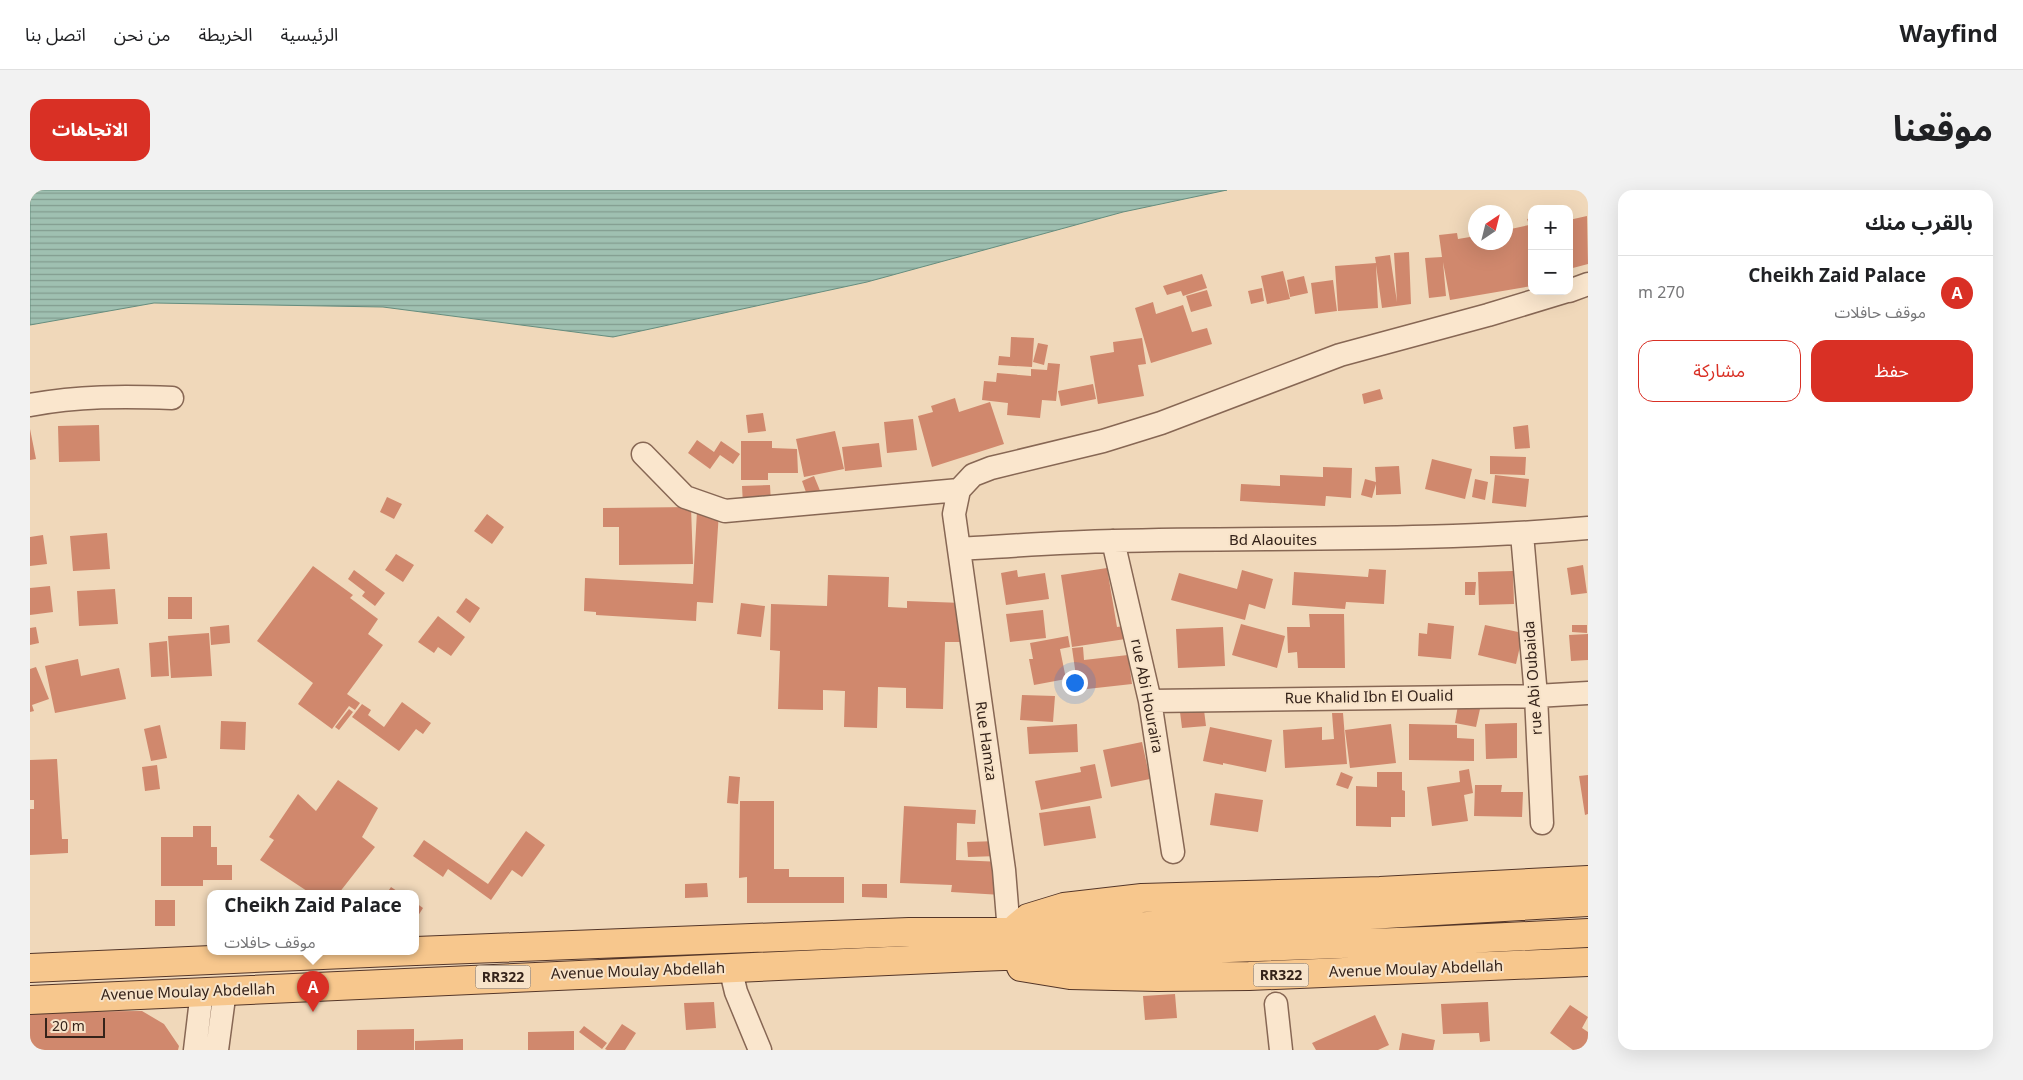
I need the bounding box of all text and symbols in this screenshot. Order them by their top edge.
text: Wayfind [1900,9,1998,60]
text: اتصل بنا [25,16,86,54]
text: من نحن [114,16,171,54]
text: الخريطة [199,16,252,54]
text: الرئيسية [280,16,338,54]
text: موقعنا [1893,93,1993,167]
button: الاتجاهات [30,99,150,161]
text: بالقرب منك [1865,201,1973,245]
north arrow [1468,205,1513,250]
map controls [1528,205,1573,295]
button: + [1528,205,1573,250]
button: − [1528,250,1573,295]
text: Cheikh Zaid Palace [1748,256,1926,296]
text: 270 m [1638,276,1685,310]
text: A [1951,277,1963,311]
text: موقف حافلات [1834,296,1926,330]
button: مشاركة [1638,340,1801,402]
button: حفظ [1811,340,1973,402]
street label: Bd Alaouites [1229,524,1317,556]
street label: rue Abi Oubaida [1513,620,1553,736]
street label: rue Abi Houraira [1120,636,1174,756]
your location [1062,670,1088,696]
street label: Rue Khalid Ibn El Oualid [1284,680,1454,714]
street label: Rue Hamza [965,699,1007,783]
text: Cheikh Zaid Palace [224,886,402,926]
popup [207,890,419,955]
text: موقف حافلات [224,926,316,960]
street label: Avenue Moulay Abdellah [1328,950,1504,988]
street label: Avenue Moulay Abdellah [550,952,726,990]
road number: RR322 [1254,964,1308,986]
road number: RR322 [476,966,530,989]
pin: A [297,971,329,1012]
street label: Avenue Moulay Abdellah [100,973,276,1011]
text: 20 m [52,1012,85,1041]
scale bar [45,1015,105,1038]

